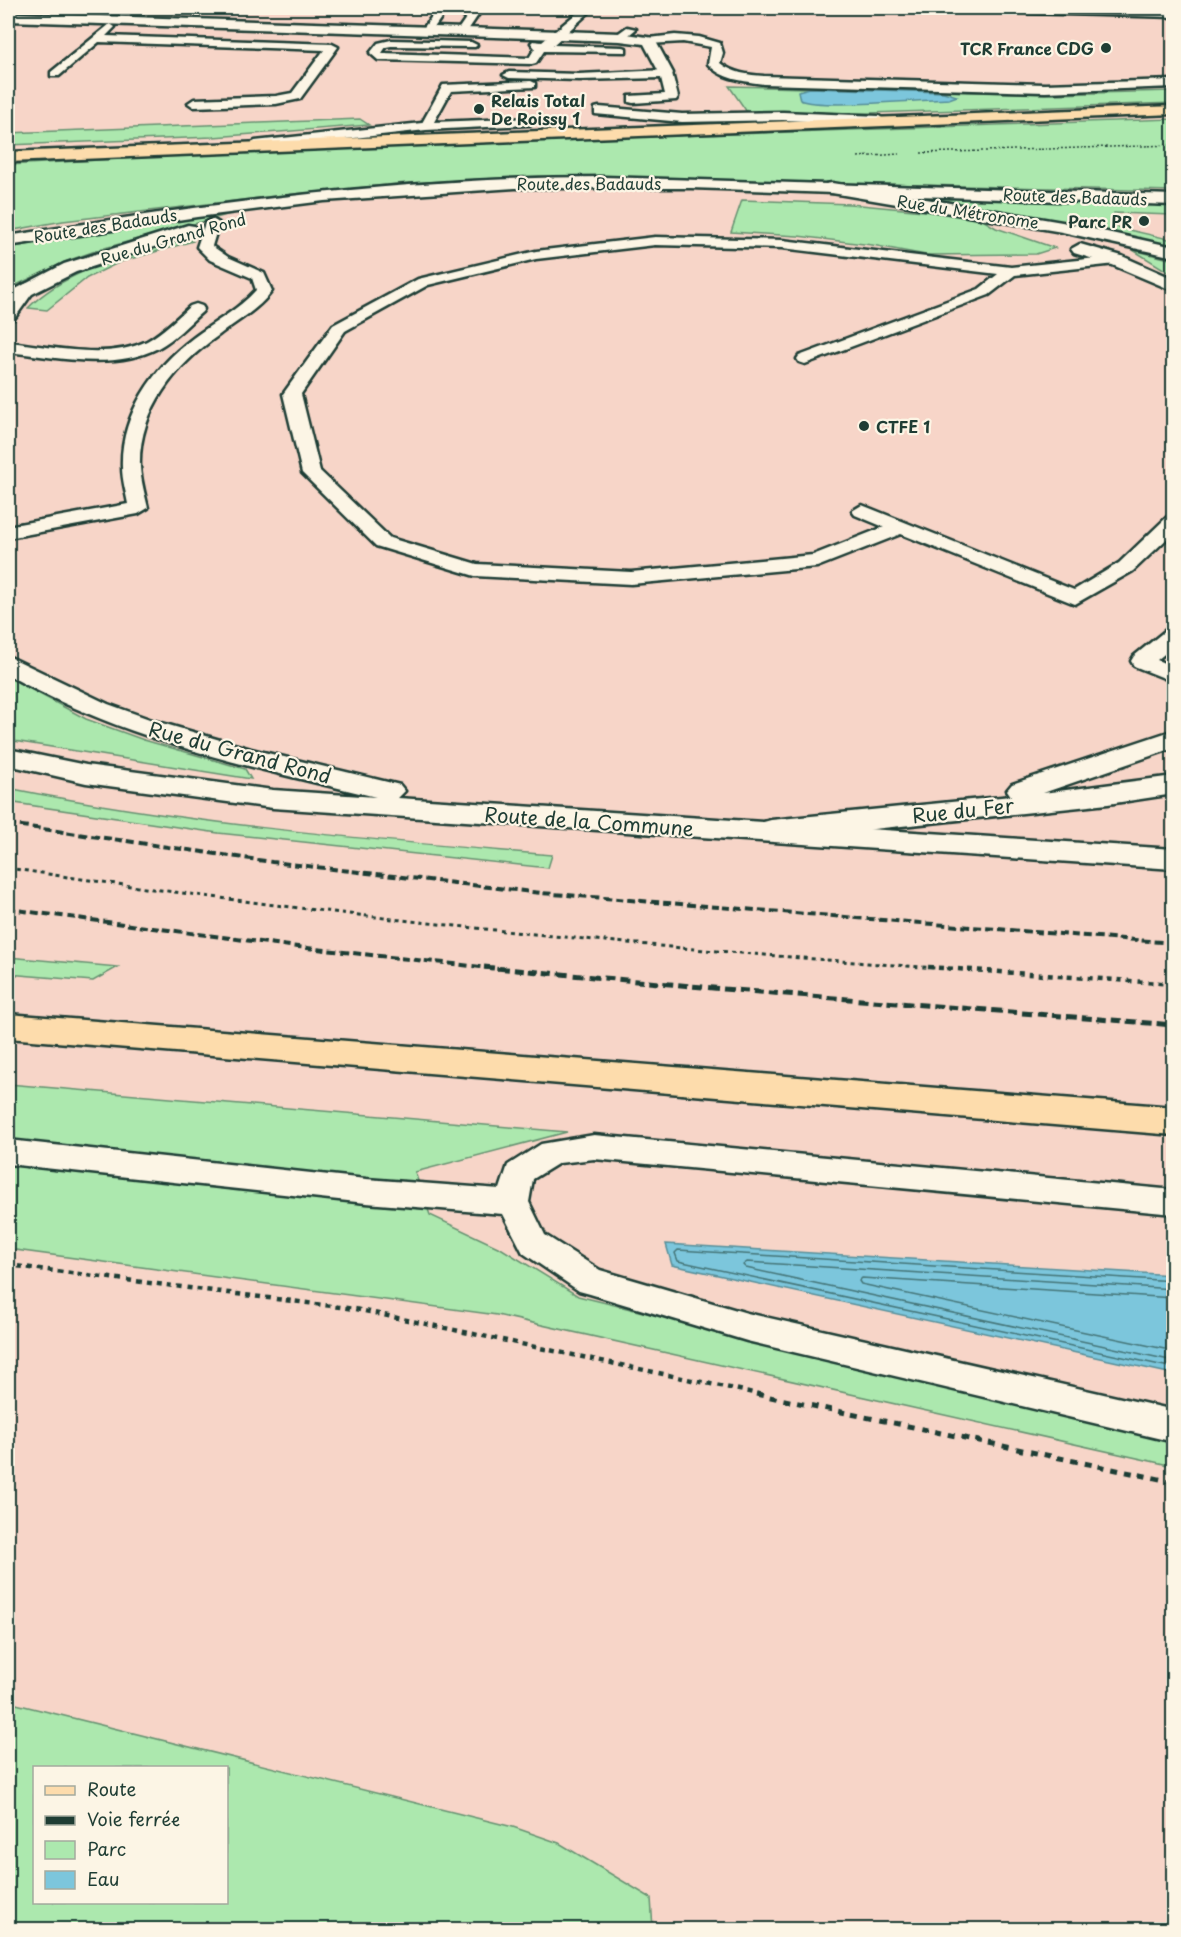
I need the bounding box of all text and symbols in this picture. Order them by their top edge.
place label: TCR France CDG [960,36,1094,60]
marker: TCR France CDG [1099,41,1113,55]
place label: Relais Total De Roissy 1 [491,88,585,130]
marker: Relais Total De Roissy 1 [472,102,486,116]
street label: Route des Badauds [517,171,661,195]
street label: Route des Badauds [1002,181,1148,211]
street label: Rue du Métronome [895,188,1041,234]
street label: Route des Badauds [32,202,178,248]
street label: Rue du Grand Rond [98,206,248,270]
place label: Parc PR [1068,209,1132,233]
marker: Parc PR [1137,214,1151,228]
place label: CTFE 1 [876,414,930,438]
marker: CTFE 1 [857,419,871,433]
street label: Rue du Grand Rond [145,713,335,791]
street label: Rue du Fer [911,790,1016,830]
street label: Route de la Commune [483,799,695,843]
legend [33,1766,228,1904]
text: Route [87,1775,137,1802]
text: Voie ferrée [87,1805,180,1832]
text: Parc [87,1835,126,1862]
text: Eau [87,1865,119,1892]

